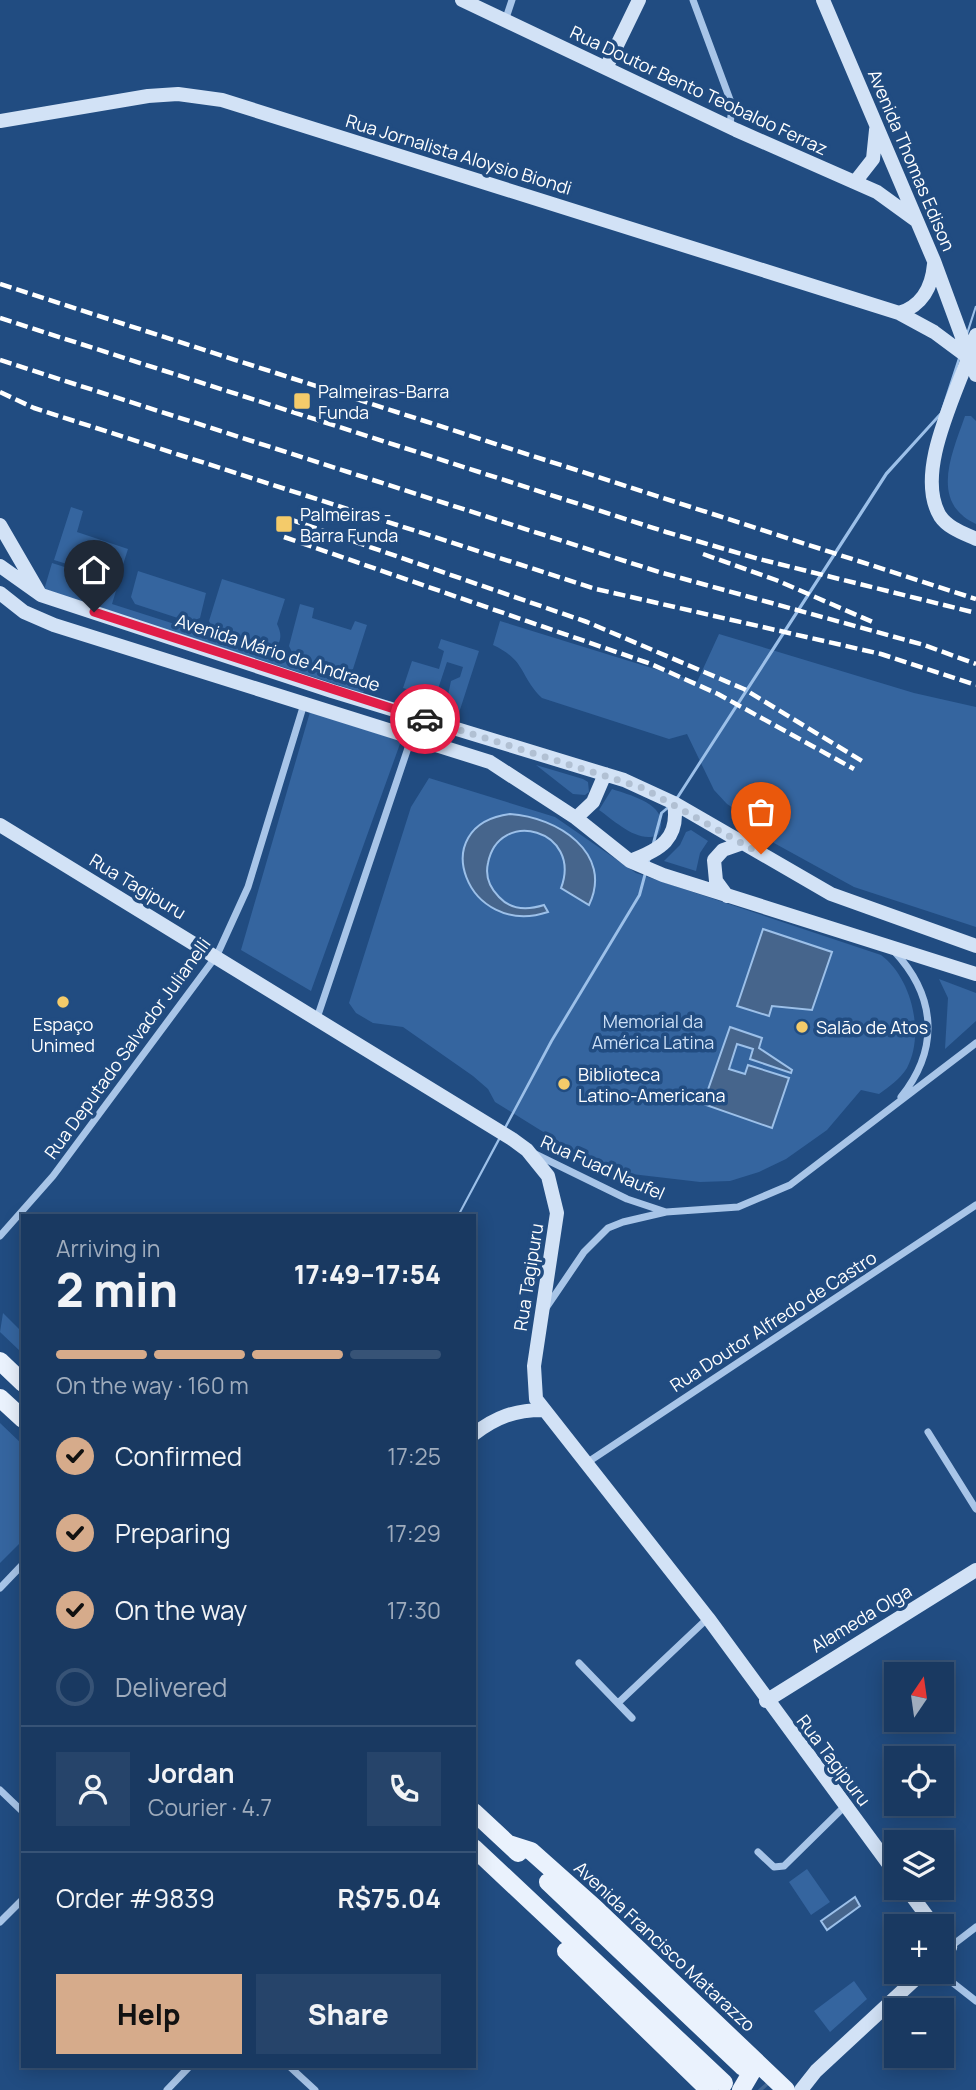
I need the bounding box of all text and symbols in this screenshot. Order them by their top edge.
street label: Rua Doutor Bento Teobaldo Ferraz [566,20,832,160]
street label: Avenida Thomas Edison [863,65,961,255]
street label: Rua Jornalista Aloysio Biondi [343,108,575,200]
place label: Palmeiras-Barra Funda [318,379,449,424]
marker: Palmeiras-Barra Funda [292,391,312,411]
place label: Palmeiras - Barra Funda [300,502,398,547]
marker: Palmeiras - Barra Funda [274,514,294,534]
pin [64,540,124,612]
icon: home [75,551,113,589]
street label: Avenida Mário de Andrade [173,608,383,696]
courier [390,684,460,754]
icon: car [406,700,444,738]
pin [731,782,791,854]
icon: bag [742,793,780,831]
street label: Rua Tagipuru [85,848,191,924]
street label: Rua Deputado Salvador Julianelli [39,933,215,1163]
marker: Espaço Unimed [55,994,71,1010]
park label: Memorial da América Latina [592,1009,714,1054]
place label: Espaço Unimed [31,1012,95,1057]
place label: Salão de Atos [816,1015,928,1039]
marker: Salão de Atos [794,1019,810,1035]
place label: Biblioteca Latino-Americana [578,1062,726,1107]
marker: Biblioteca Latino-Americana [556,1076,572,1092]
street label: Rua Fuad Naufel [537,1129,669,1205]
street label: Rua Tagipuru [508,1222,548,1332]
text: Arriving in [56,1232,161,1264]
street label: Rua Doutor Alfredo de Castro [665,1245,881,1397]
text: 17:49–17:54 [294,1256,441,1292]
text: 2 min [56,1258,178,1321]
text: On the way · 160 m [56,1369,249,1401]
icon: check [56,1437,94,1475]
text: Confirmed [115,1438,242,1474]
text: 17:25 [387,1440,441,1472]
icon: check [56,1514,94,1552]
text: Preparing [115,1515,231,1551]
text: 17:29 [386,1517,441,1549]
street label: Alameda Olga [806,1578,916,1658]
icon: check [56,1591,94,1629]
text: On the way [115,1592,247,1628]
text: 17:30 [387,1594,441,1626]
north arrow [884,1662,954,1732]
map controls [884,1662,954,2068]
text: Delivered [115,1669,227,1705]
street label: Rua Tagipuru [792,1709,876,1811]
button: locate [884,1746,954,1816]
button: person [56,1752,130,1826]
button: phone [367,1752,441,1826]
text: Jordan [148,1755,234,1791]
text: Courier · 4.7 [148,1791,272,1823]
button: layers [884,1830,954,1900]
street label: Avenida Francisco Matarazzo [569,1856,761,2036]
text: Order #9839 [56,1880,215,1916]
text: R$75.04 [338,1880,441,1916]
button: + [884,1914,954,1984]
button: Help [56,1974,242,2054]
button: Share [256,1974,441,2054]
button: − [884,1998,954,2068]

